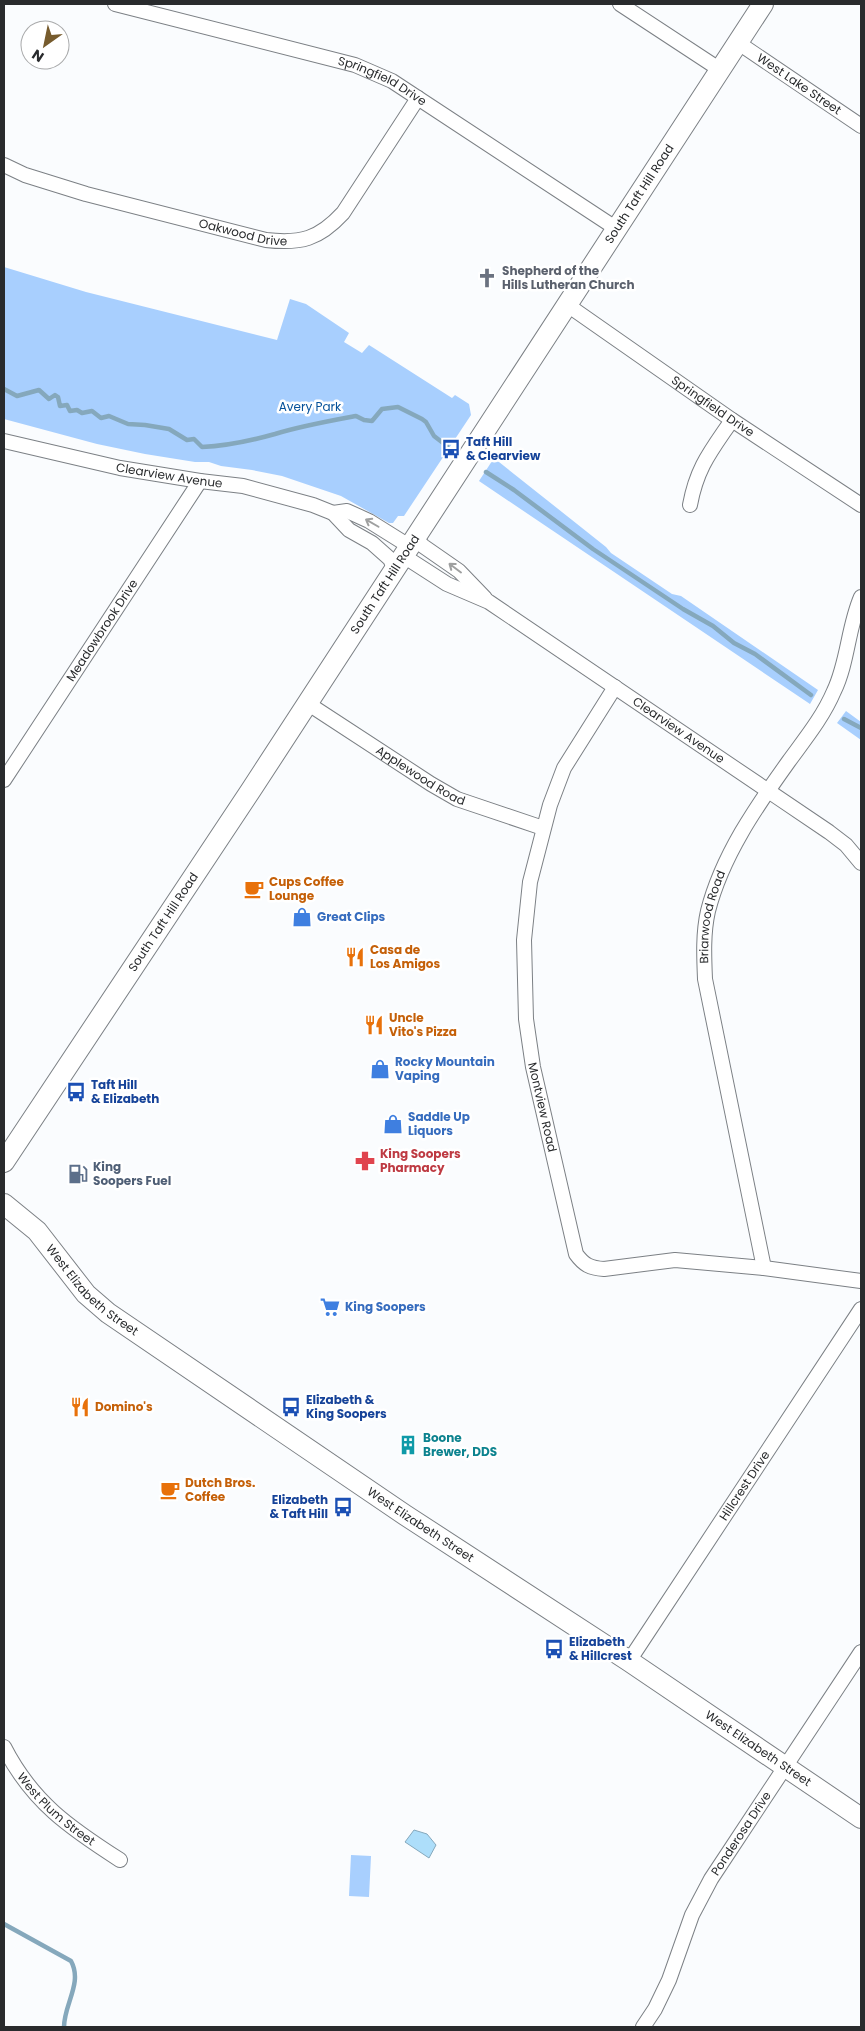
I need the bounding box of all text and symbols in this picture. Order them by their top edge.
north arrow [20,20,70,70]
text: N [28,45,48,67]
street label: West Lake Street [754,49,845,118]
street label: Springfield Drive [336,52,430,109]
street label: South Taft Hill Road [600,141,678,247]
street label: Oakwood Drive [197,214,287,249]
place label: Shepherd of the Hills Lutheran Church [502,262,635,293]
church icon: Shepherd of the Hills Lutheran Church [476,267,498,289]
street label: Springfield Drive [668,371,758,440]
park label: Avery Park [279,398,342,415]
place label: Taft Hill & Clearview [466,433,541,464]
bus stop icon: Taft Hill & Clearview [440,438,462,460]
street label: Clearview Avenue [115,458,224,492]
one-way arrow [366,518,380,528]
street label: South Taft Hill Road [346,531,423,637]
one-way arrow [448,563,462,573]
street label: Meadowbrook Drive [62,576,141,684]
street label: Clearview Avenue [629,693,728,767]
street label: Applewood Road [373,741,468,809]
street label: Briarwood Road [695,868,729,964]
street label: South Taft Hill Road [124,869,202,975]
place label: Cups Coffee Lounge [269,873,344,904]
cafe icon: Cups Coffee Lounge [243,878,265,900]
shop icon: Great Clips [291,906,313,928]
place label: Great Clips [317,908,386,925]
place label: Casa de Los Amigos [370,941,440,972]
restaurant icon: Casa de Los Amigos [344,946,366,968]
place label: Uncle Vito's Pizza [389,1009,457,1040]
restaurant icon: Uncle Vito's Pizza [363,1014,385,1036]
place label: Rocky Mountain Vaping [395,1053,495,1084]
shop icon: Rocky Mountain Vaping [369,1058,391,1080]
street label: Montview Road [524,1061,561,1154]
place label: Taft Hill & Elizabeth [91,1076,159,1107]
bus stop icon: Taft Hill & Elizabeth [65,1081,87,1103]
place label: Saddle Up Liquors [408,1108,470,1139]
shop icon: Saddle Up Liquors [382,1113,404,1135]
place label: King Soopers Pharmacy [380,1145,461,1176]
pharmacy icon: King Soopers Pharmacy [354,1150,376,1172]
place label: King Soopers Fuel [93,1158,171,1189]
fuel station icon: King Soopers Fuel [67,1163,89,1185]
street label: West Elizabeth Street [42,1240,142,1339]
supermarket icon: King Soopers [319,1296,341,1318]
place label: King Soopers [345,1298,426,1315]
place label: Elizabeth & King Soopers [306,1391,387,1422]
restaurant icon: Domino's [69,1396,91,1418]
bus stop icon: Elizabeth & King Soopers [280,1396,302,1418]
place label: Domino's [95,1398,153,1415]
place label: Boone Brewer, DDS [423,1429,497,1460]
building icon: Boone Brewer, DDS [397,1434,419,1456]
street label: Hillcrest Drive [715,1447,773,1524]
place label: Dutch Bros. Coffee [185,1474,255,1505]
cafe icon: Dutch Bros. Coffee [159,1479,181,1501]
street label: West Elizabeth Street [364,1483,477,1566]
place label: Elizabeth & Taft Hill [270,1491,328,1522]
bus stop icon: Elizabeth & Taft Hill [332,1496,354,1518]
place label: Elizabeth & Hillcrest [569,1633,632,1664]
bus stop icon: Elizabeth & Hillcrest [543,1638,565,1660]
street label: West Elizabeth Street [702,1706,815,1790]
street label: West Plum Street [14,1769,99,1849]
street label: Ponderosa Drive [707,1788,775,1879]

